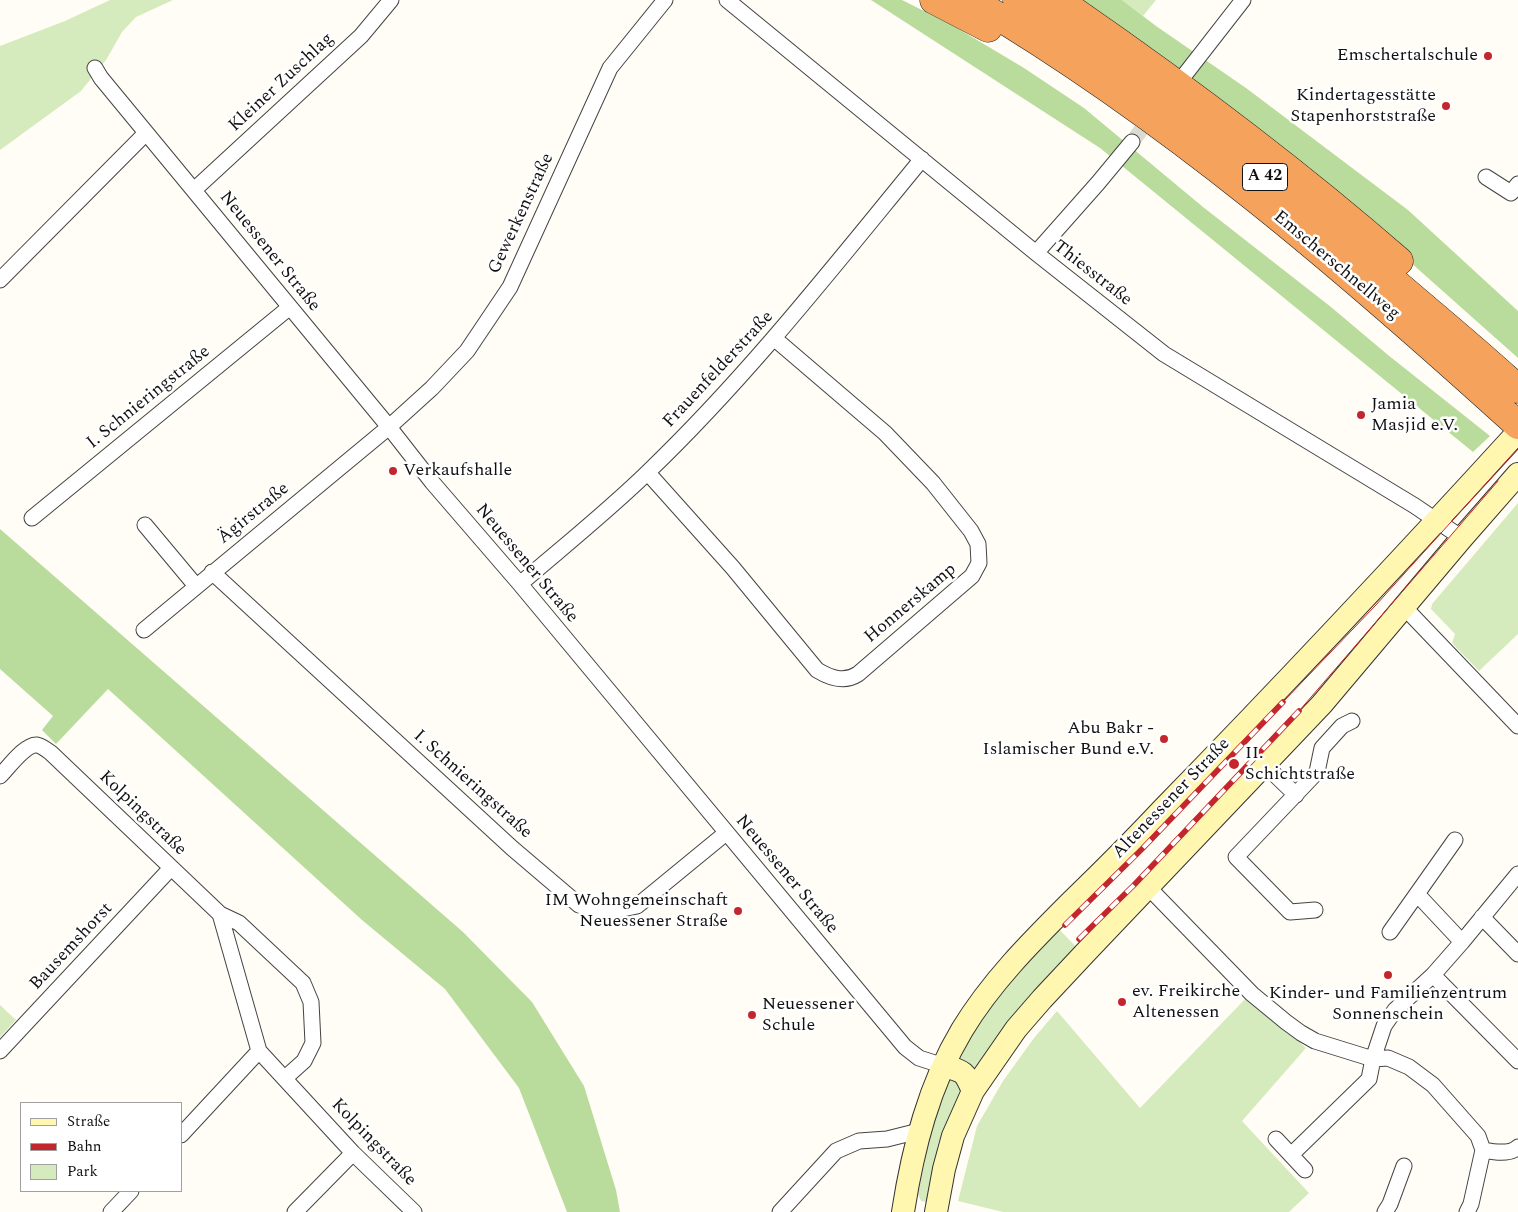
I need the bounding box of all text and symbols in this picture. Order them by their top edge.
street label: Kleiner Zuschlag [225,29,339,137]
place label: Emschertalschule [1337,45,1478,67]
marker: Emschertalschule [1482,50,1494,62]
place label: Kindertagesstätte Stapenhorststraße [1290,85,1436,128]
marker: Kindertagesstätte Stapenhorststraße [1440,100,1452,112]
street label: Gewerkenstraße [485,150,559,278]
road number: A 42 [1242,163,1288,190]
street label: Neuessener Straße [214,187,324,317]
street label: Emscherschnellweg [1268,207,1404,325]
street label: Thiesstraße [1048,236,1136,312]
street label: Frauenfelderstraße [659,307,779,433]
street label: I. Schnieringstraße [83,342,215,454]
place label: Jamia Masjid e.V. [1371,394,1458,436]
marker: Jamia Masjid e.V. [1355,409,1367,421]
place label: Verkaufshalle [403,460,512,482]
marker: Verkaufshalle [387,465,399,477]
street label: Ägirstraße [214,479,294,549]
street label: Neuessener Straße [470,500,582,628]
street label: Honnerskamp [861,559,961,649]
place label: Abu Bakr - Islamischer Bund e.V. [983,718,1154,761]
street label: I. Schnieringstraße [408,726,536,844]
marker: Abu Bakr - Islamischer Bund e.V. [1158,733,1170,745]
street label: Altenessener Straße [1109,734,1235,864]
place label: II. Schichtstraße [1245,743,1355,786]
marker: II. Schichtstraße [1227,757,1241,771]
street label: Kolpingstraße [94,767,190,861]
street label: Neuessener Straße [730,811,842,939]
place label: IM Wohngemeinschaft Neuessener Straße [545,890,728,932]
street label: Bausemshorst [26,899,118,995]
marker: IM Wohngemeinschaft Neuessener Straße [732,905,744,917]
marker: Kinder- und Familienzentrum Sonnenschein [1382,969,1394,981]
place label: ev. Freikirche Altenessen [1132,981,1240,1024]
place label: Kinder- und Familienzentrum Sonnenschein [1269,983,1507,1026]
place label: Neuessener Schule [762,994,854,1036]
marker: ev. Freikirche Altenessen [1116,996,1128,1008]
marker: Neuessener Schule [746,1009,758,1021]
street label: Kolpingstraße [326,1095,420,1191]
legend [20,1102,182,1192]
text: Straße [67,1110,110,1133]
text: Bahn [67,1135,102,1158]
text: Park [67,1160,98,1183]

